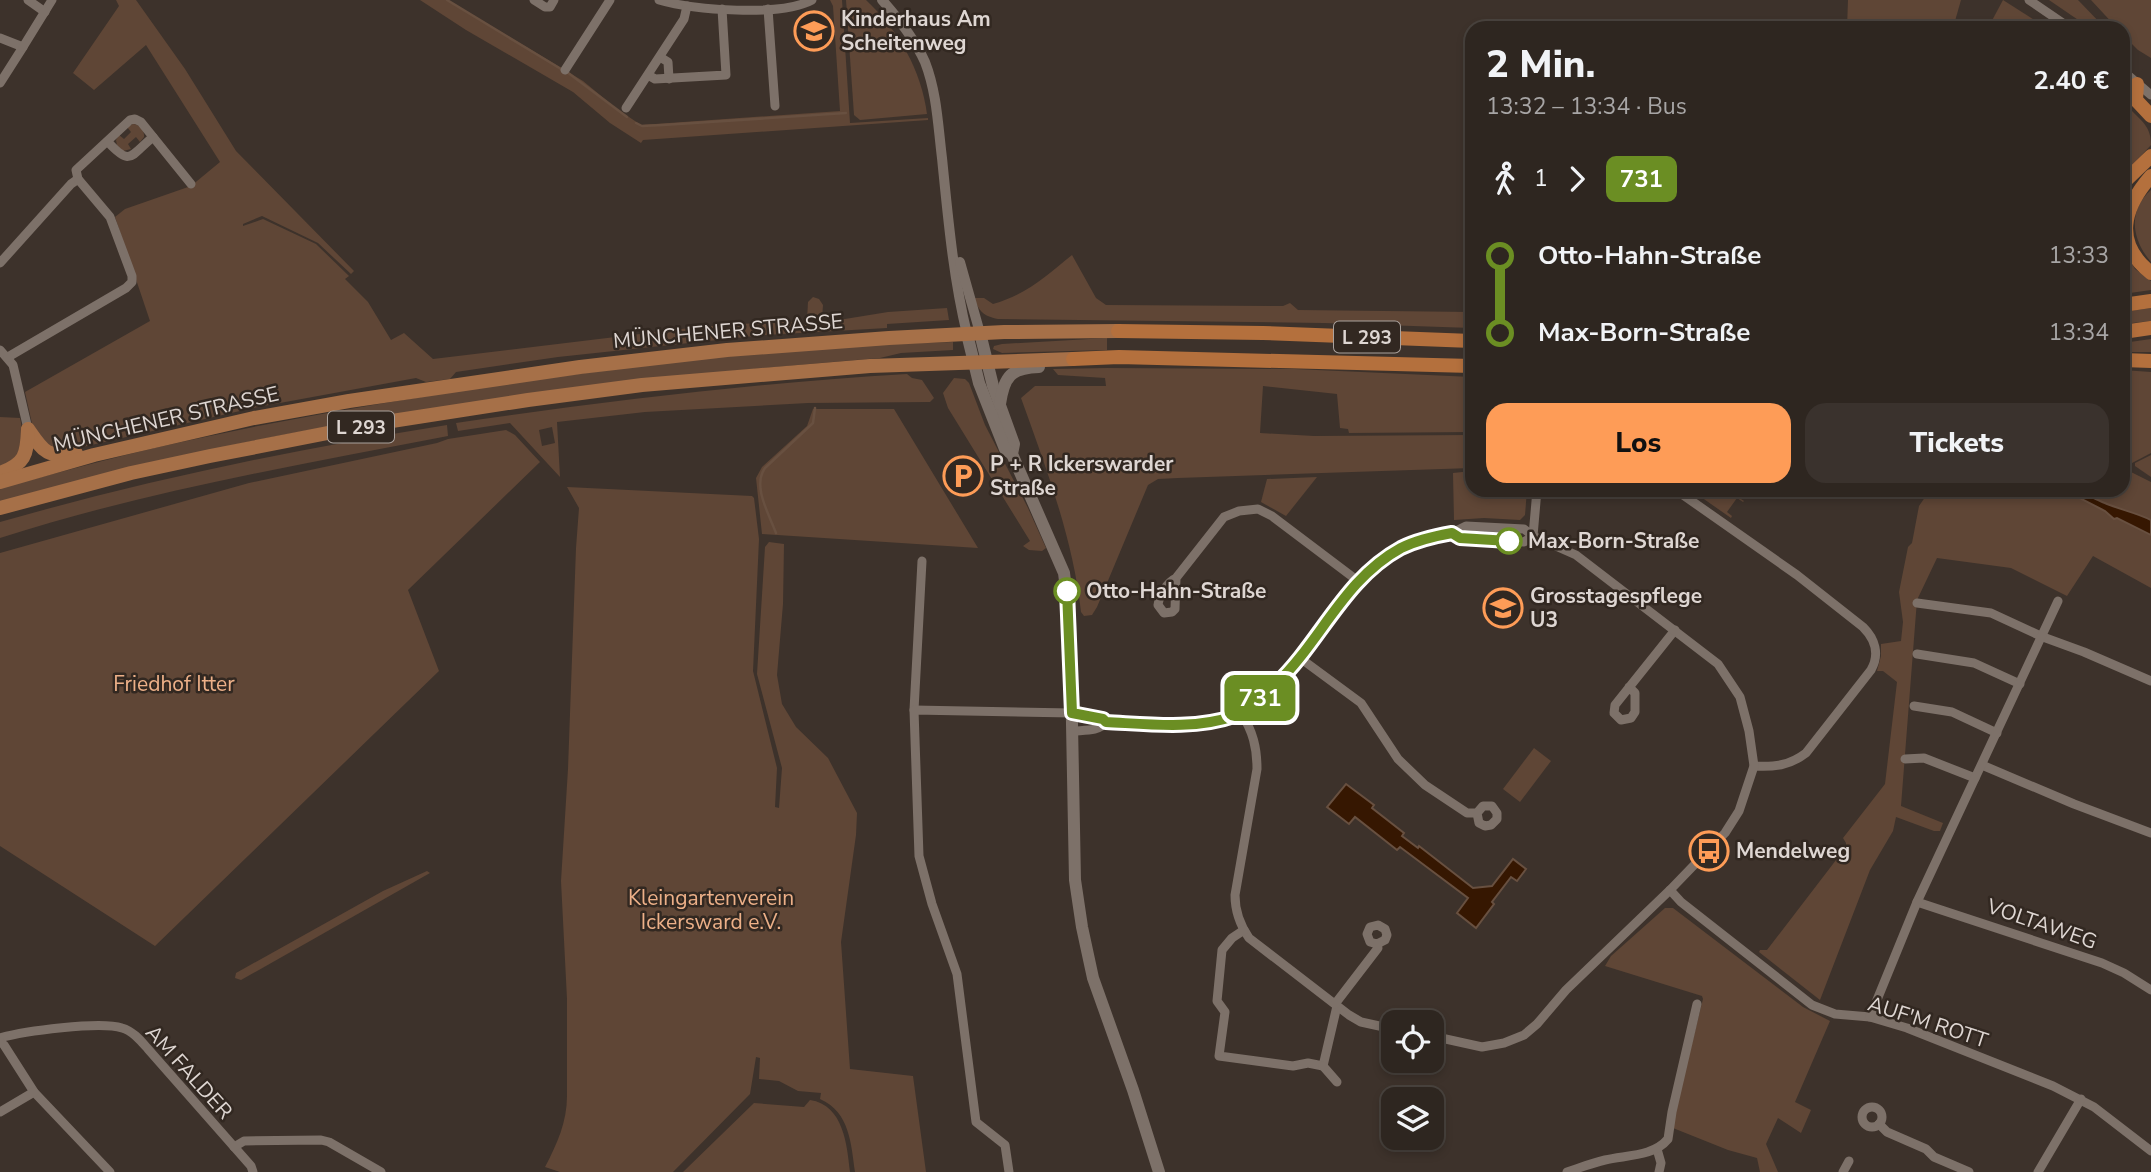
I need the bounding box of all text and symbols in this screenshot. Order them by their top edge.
place label: Kinderhaus Am Scheitenweg [841,5,991,57]
school or university icon: Kinderhaus Am Scheitenweg [793,10,835,52]
text: 2 Min. [1486,39,1595,90]
text: 2.40 € [2033,63,2109,98]
text: 13:32 – 13:34 · Bus [1486,91,1687,122]
icon: walk [1486,160,1524,198]
icon: forward [1558,160,1596,198]
text: 1 [1534,163,1548,194]
text: 731 [1620,163,1663,195]
text: Otto-Hahn-Straße [1538,238,1761,273]
text: 13:33 [2049,240,2109,271]
street label: MÜNCHENER STRASSE [612,307,844,355]
text: Max-Born-Straße [1538,315,1750,350]
text: 13:34 [2049,317,2109,348]
road number: L 293 [1334,322,1400,352]
street label: MÜNCHENER STRASSE [50,379,282,459]
button: Los [1486,403,1791,483]
button: Tickets [1805,403,2109,483]
road number: L 293 [328,412,394,442]
place label: P + R Ickerswarder Straße [990,450,1174,502]
parking icon: P + R Ickerswarder Straße [942,455,984,497]
place label: Max-Born-Straße [1528,527,1699,555]
marker: Max-Born-Straße [1496,528,1522,554]
place label: Otto-Hahn-Straße [1086,577,1266,605]
marker: Otto-Hahn-Straße [1054,578,1080,604]
place label: Grosstagespflege U3 [1530,582,1702,634]
school or university icon: Grosstagespflege U3 [1482,587,1524,629]
park label: Friedhof Itter [113,670,235,698]
line badge: 731 [1220,675,1300,721]
text: 731 [1238,682,1282,714]
bus stop icon: Mendelweg [1688,830,1730,872]
place label: Mendelweg [1736,837,1850,865]
park label: Kleingartenverein Ickersward e.V. [628,884,794,936]
street label: VOLTAWEG [1982,892,2101,956]
street label: AUF'M ROTT [1864,989,1992,1055]
map controls [1381,1010,1444,1150]
button: locate [1381,1010,1444,1073]
street label: AM FALDER [139,1019,239,1125]
button: layers [1381,1087,1444,1150]

